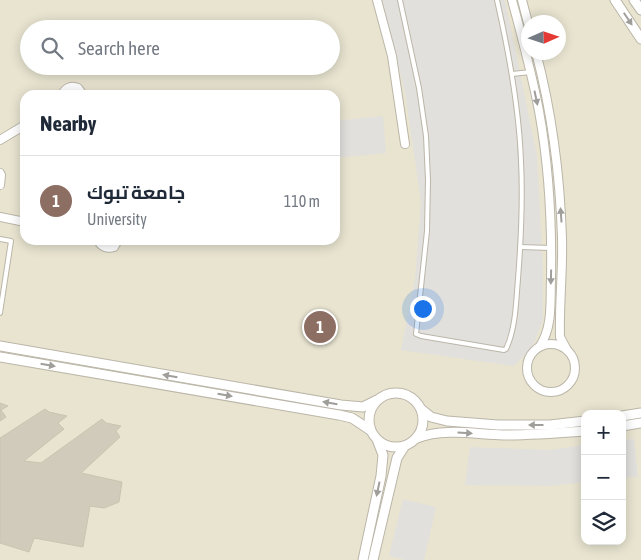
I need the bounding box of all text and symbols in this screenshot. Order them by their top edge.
one-way arrow [623,13,633,26]
north arrow [521,15,566,60]
search box [20,20,340,75]
icon: search [38,34,66,62]
text: Search here [78,37,160,59]
one-way arrow [532,91,540,106]
text: Nearby [40,111,96,135]
text: جامعة تبوك [87,181,185,203]
text: 1 [52,192,60,210]
text: 110 m [284,192,320,210]
one-way arrow [556,207,564,223]
text: University [87,210,147,228]
one-way arrow [547,270,555,286]
your location [410,296,436,322]
pin: 1 [304,308,336,346]
one-way arrow [40,361,56,369]
one-way arrow [162,371,178,379]
one-way arrow [218,392,234,400]
one-way arrow [322,399,338,407]
map controls [581,410,626,545]
button: + [581,410,626,455]
one-way arrow [528,421,544,429]
one-way arrow [458,430,474,438]
button: − [581,455,626,500]
one-way arrow [374,482,382,497]
button: layers [581,500,626,545]

